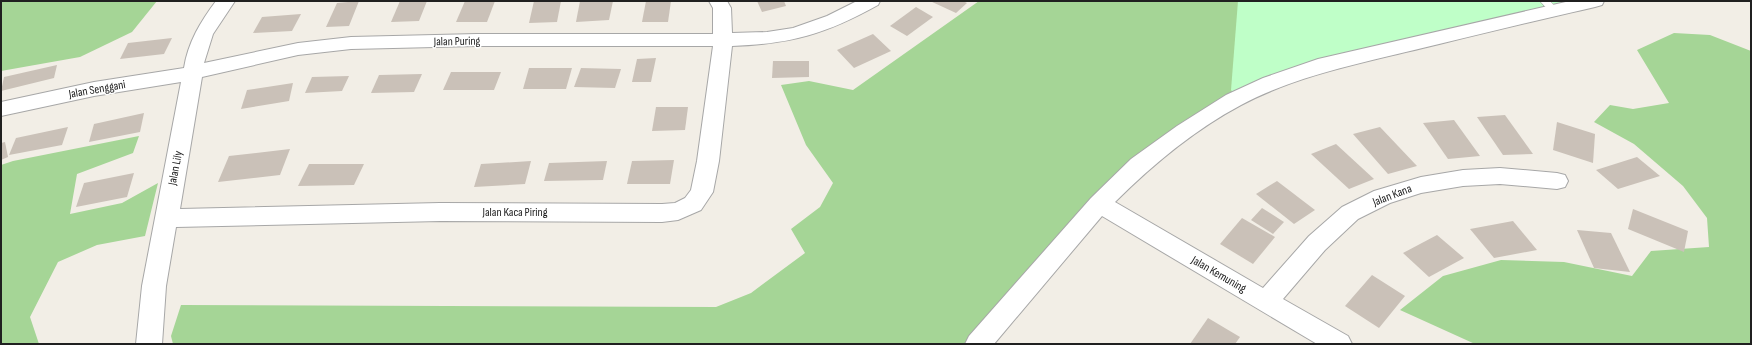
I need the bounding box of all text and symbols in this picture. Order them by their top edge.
street label: Jalan Puring [433,34,481,49]
street label: Jalan Senggani [66,77,127,102]
street label: Jalan Lily [165,149,186,187]
street label: Jalan Kana [1370,181,1414,210]
street label: Jalan Kaca Piring [481,205,548,220]
street label: Jalan Kemuning [1188,252,1249,296]

